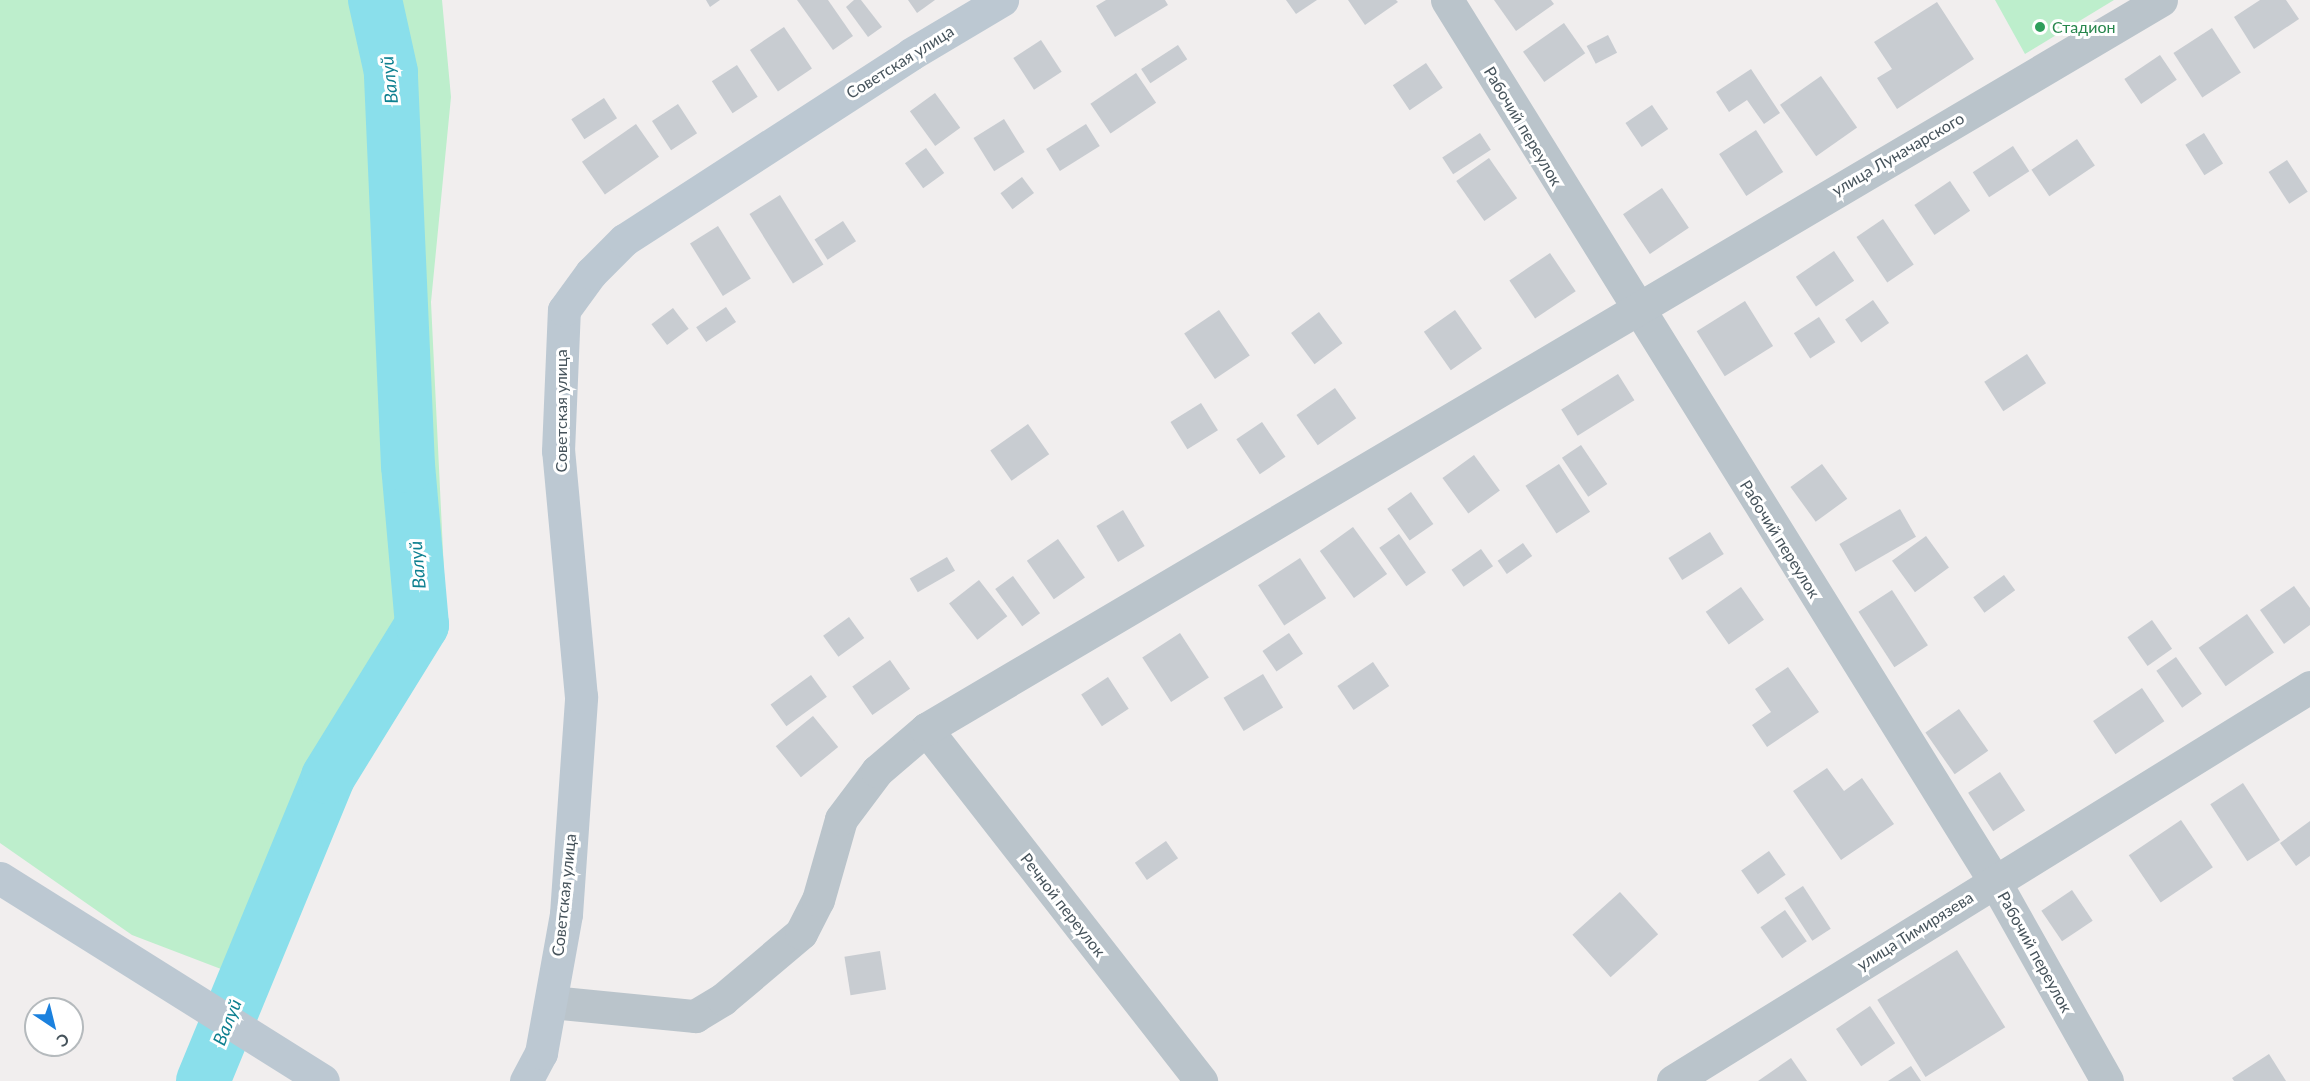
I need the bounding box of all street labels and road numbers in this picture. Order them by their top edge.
street label: Советская улица [843,21,957,103]
street label: Рабочий переулок [1480,63,1566,189]
street label: улица Луначарского [1828,108,1968,200]
street label: Советская улица [551,349,571,473]
street label: Рабочий переулок [1736,477,1824,601]
street label: Советская улица [548,833,580,957]
street label: Речной переулок [1017,849,1109,961]
street label: улица Тимирязева [1853,887,1977,975]
street label: Рабочий переулок [1994,888,2076,1016]

